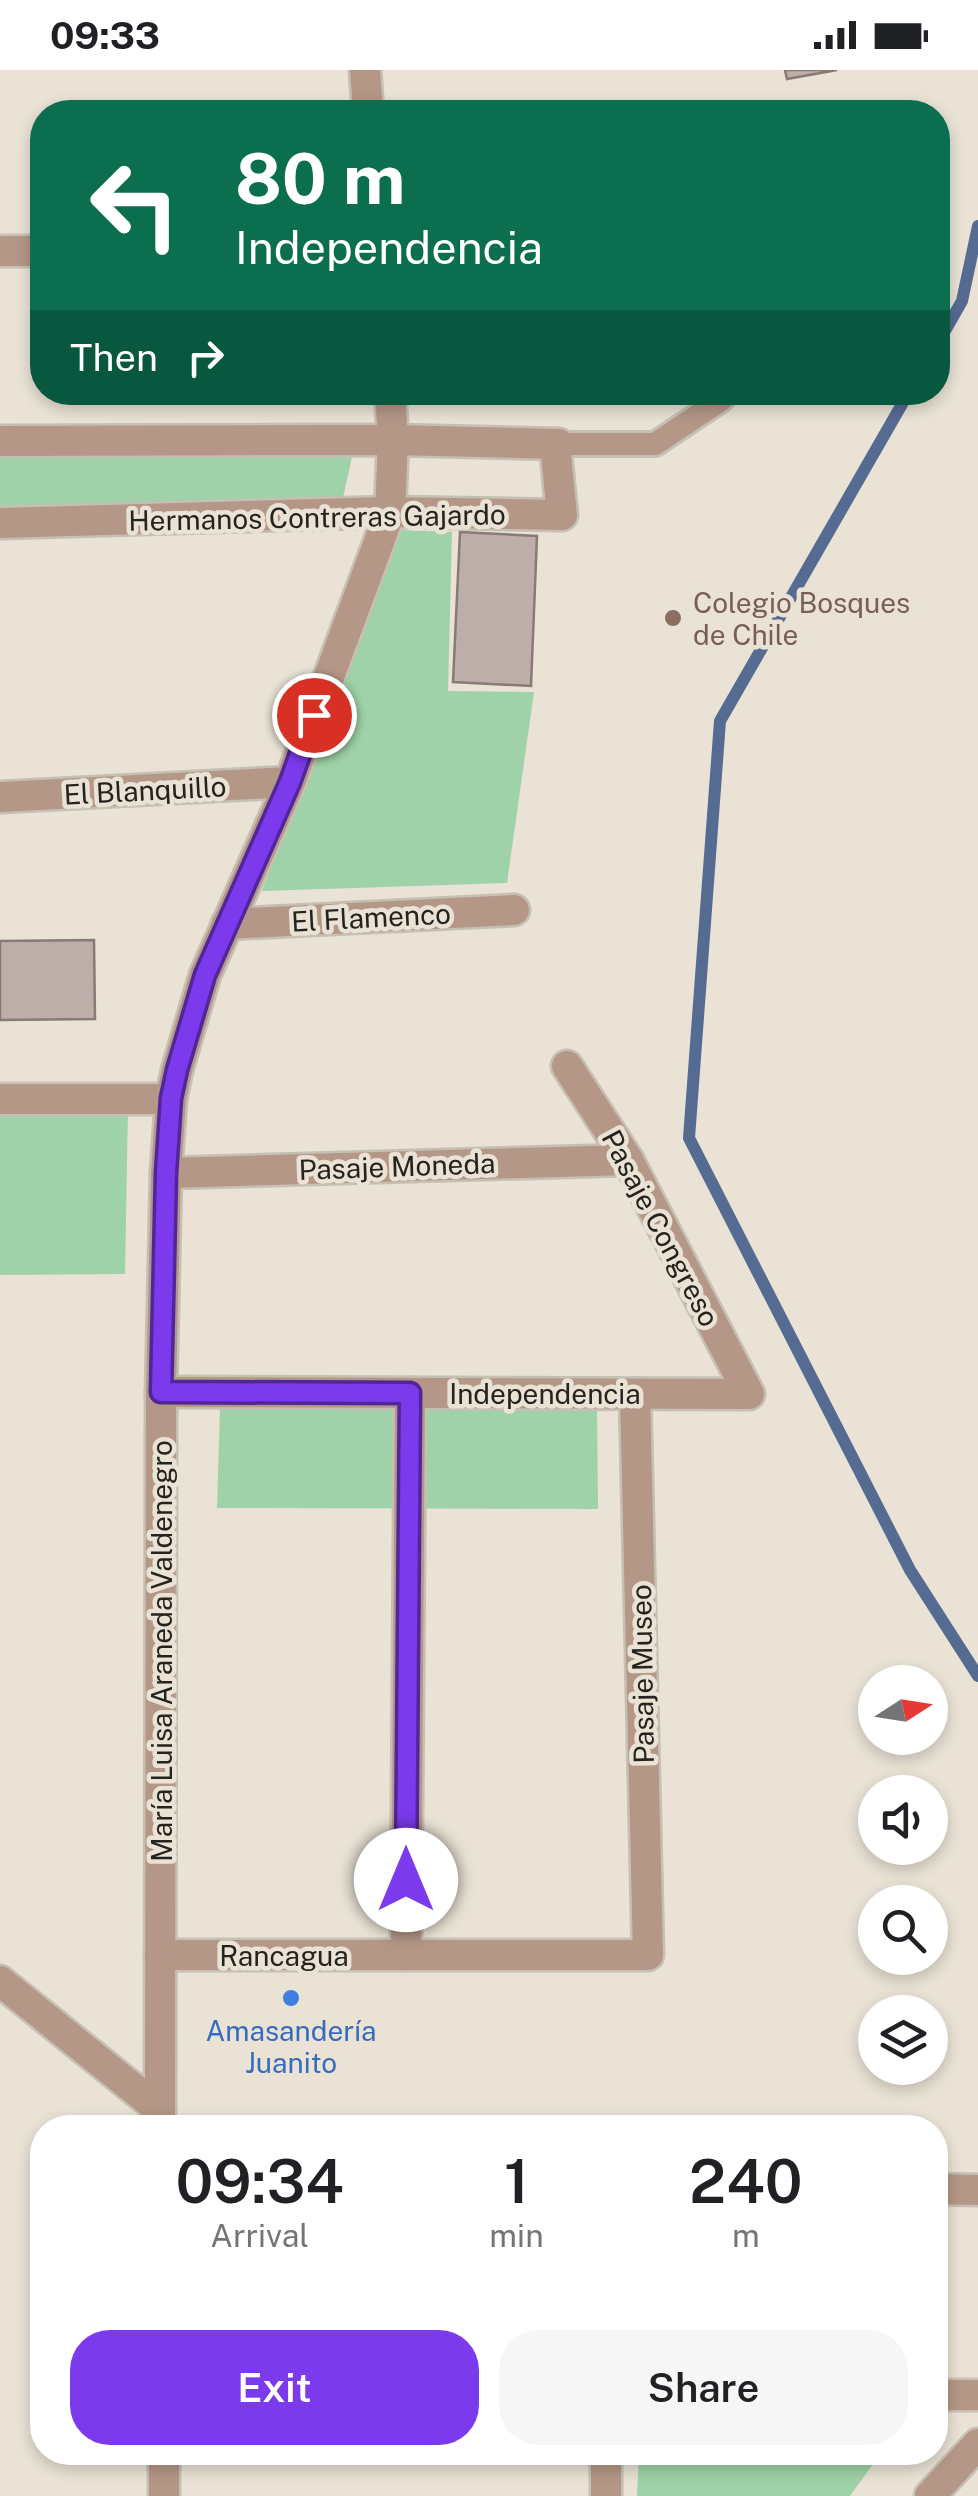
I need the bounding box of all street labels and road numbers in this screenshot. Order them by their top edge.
street label: Hermanos Contreras Gajardo [128,497,506,537]
street label: El Blanquillo [63,769,227,811]
street label: El Flamenco [290,896,452,938]
street label: Pasaje Congreso [595,1124,727,1332]
street label: Pasaje Moneda [298,1146,496,1186]
street label: Independencia [449,1377,641,1410]
street label: María Luisa Araneda Valdenegro [145,1440,178,1862]
street label: Pasaje Museo [624,1584,660,1764]
street label: Rancagua [219,1939,349,1972]

